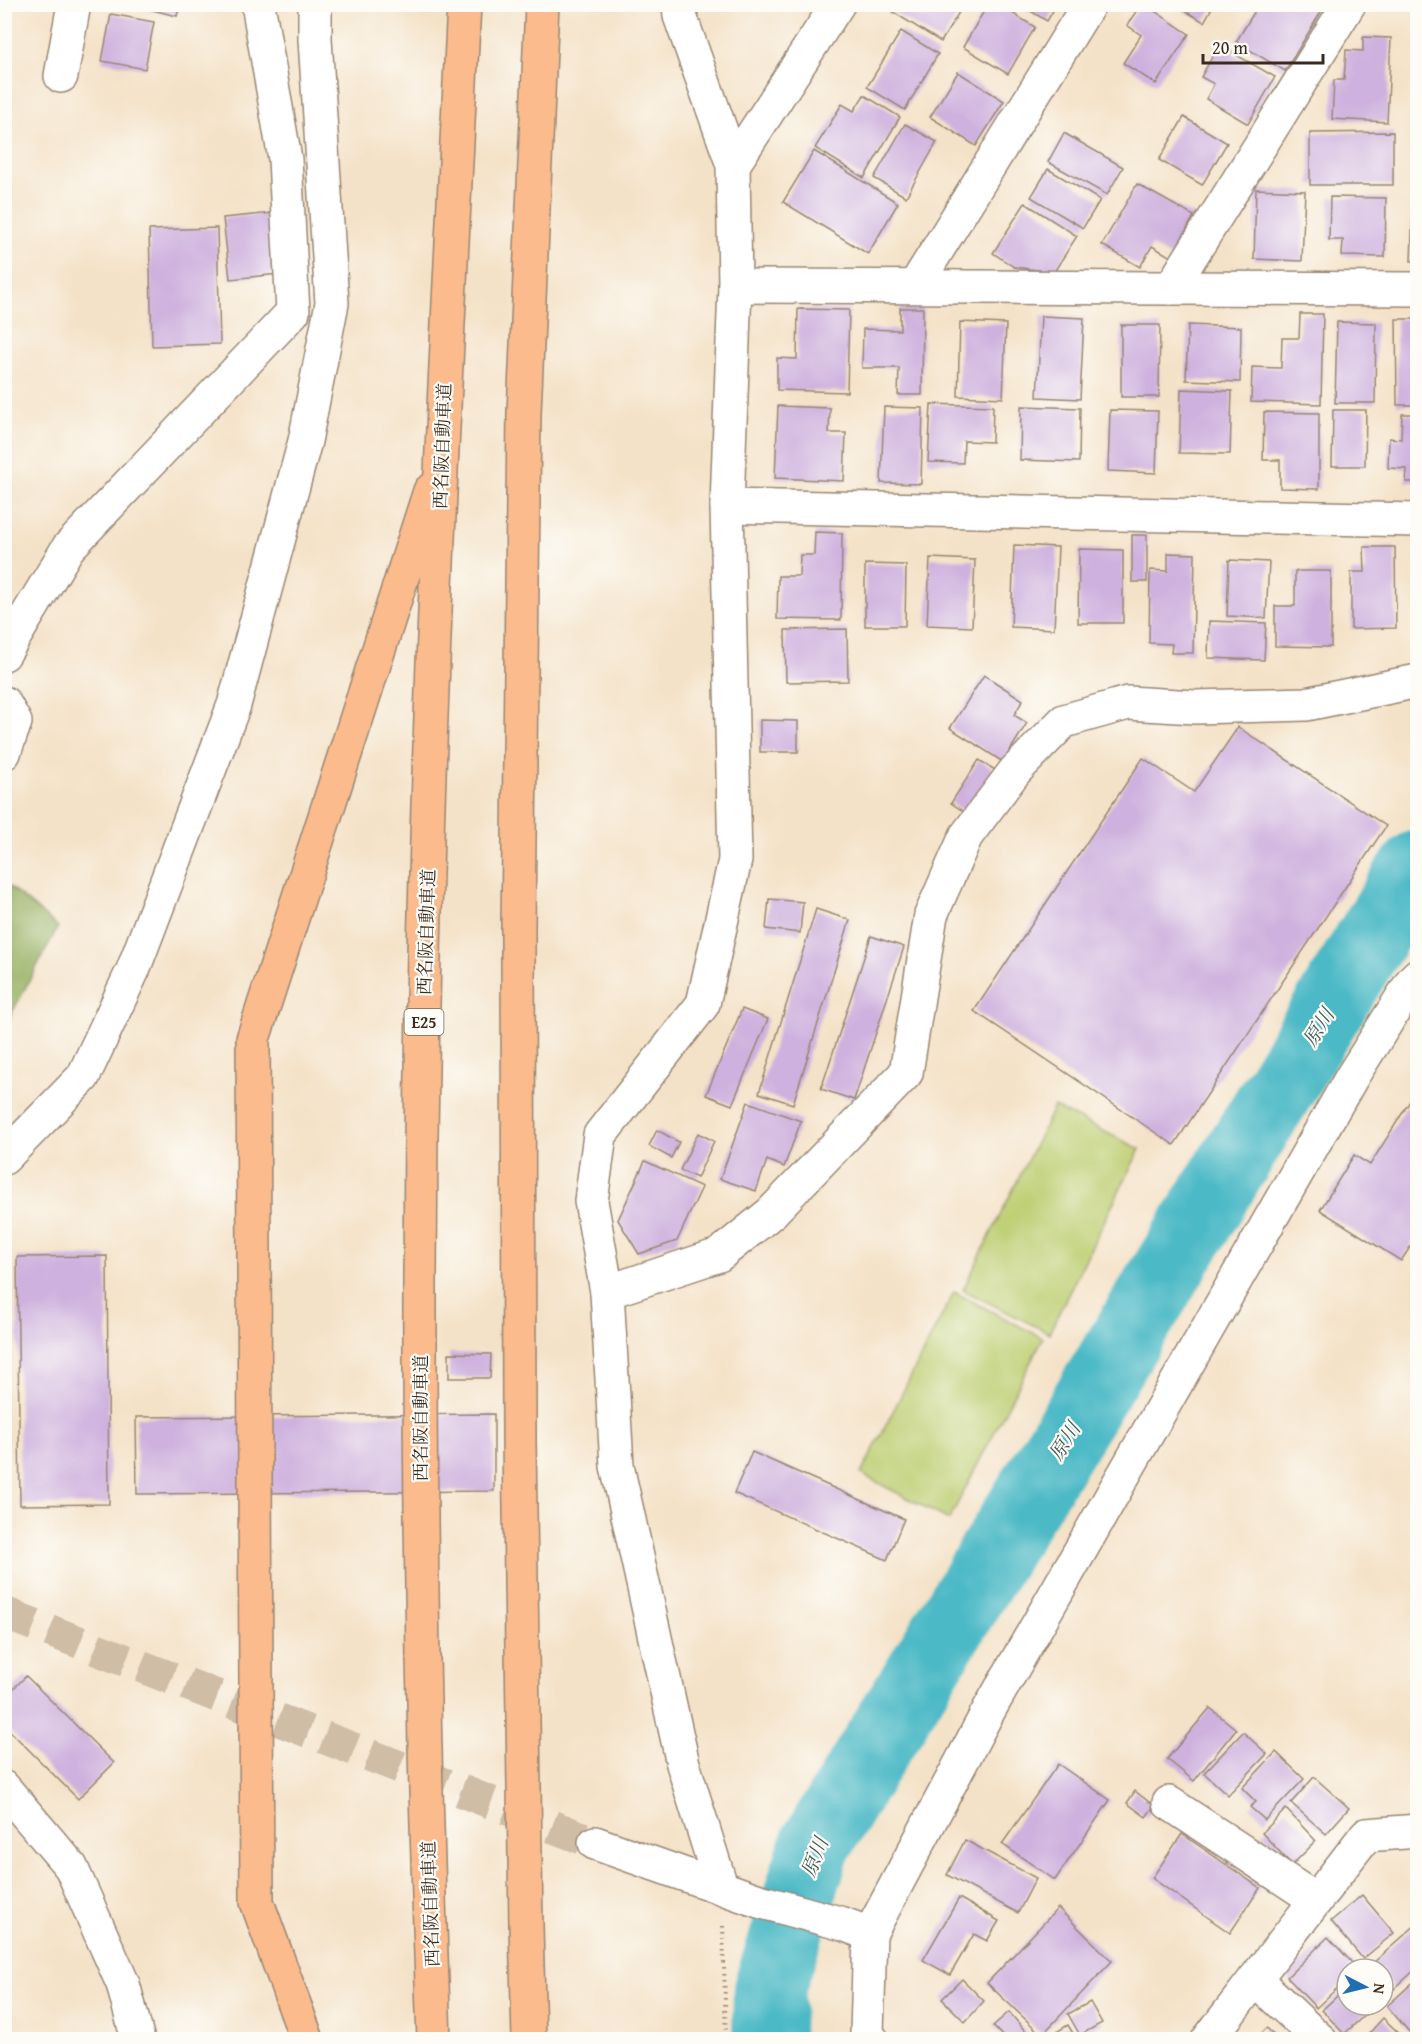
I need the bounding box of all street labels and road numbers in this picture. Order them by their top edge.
street label: 西名阪自動車道 [426,383,458,509]
street label: 西名阪自動車道 [410,869,442,995]
road number: E25 [404,1009,444,1035]
street label: 西名阪自動車道 [407,1355,434,1481]
street label: 西名阪自動車道 [414,1841,446,1967]

